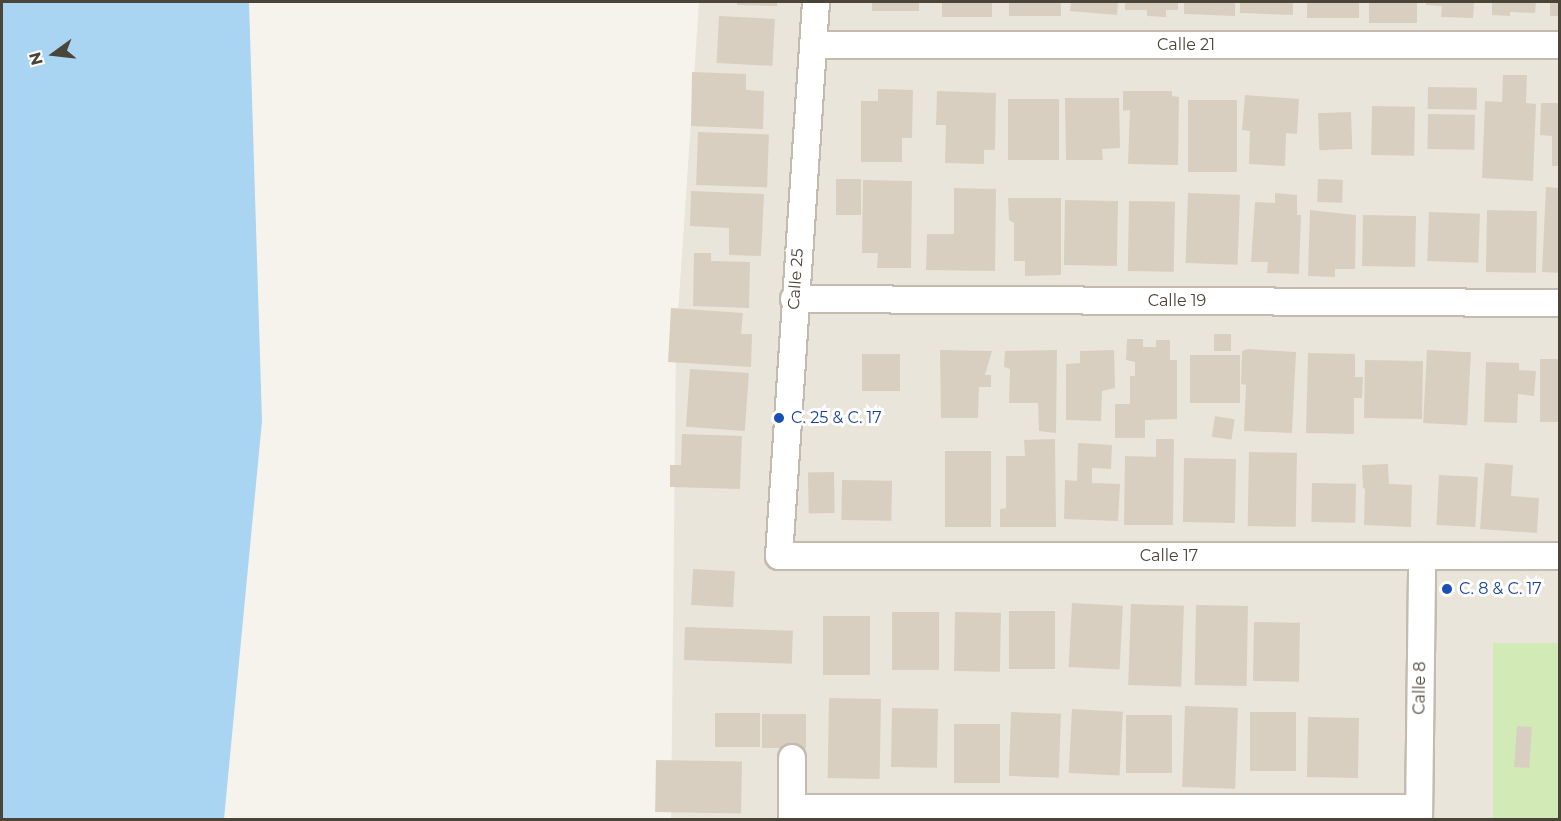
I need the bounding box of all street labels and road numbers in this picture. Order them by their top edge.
street label: Calle 21 [1157,35,1215,55]
street label: Calle 25 [784,248,808,310]
street label: Calle 19 [1148,291,1206,311]
street label: Calle 17 [1140,546,1198,566]
street label: Calle 8 [1410,661,1430,715]

